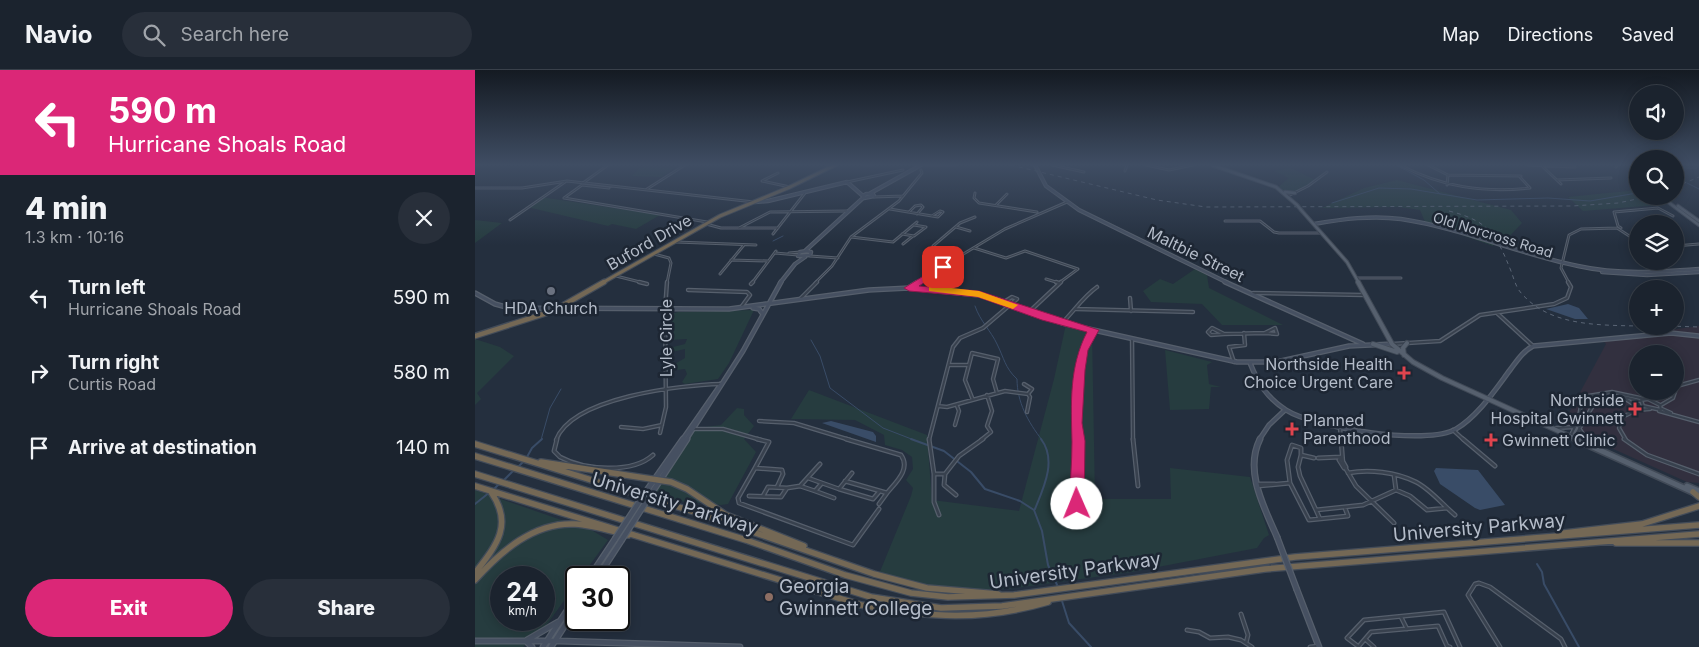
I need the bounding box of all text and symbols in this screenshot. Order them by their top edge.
search box [122,12,472,57]
text: Navio [25,20,92,49]
icon: search [140,21,168,49]
text: Search here [180,23,289,46]
text: Map [1442,24,1480,45]
text: Directions [1508,24,1593,45]
text: Saved [1621,24,1674,45]
map controls [1629,85,1684,400]
button: sound [1629,85,1684,140]
text: 590 m [108,89,217,131]
icon: left [25,90,90,155]
text: Hurricane Shoals Road [108,131,346,157]
button: search [1629,150,1684,205]
text: 4 min [25,190,108,226]
button: close [398,192,450,244]
street label: Old Norcross Road [1431,208,1555,261]
street label: Buford Drive [603,210,695,274]
button: layers [1629,215,1684,270]
street label: Maltbie Street [1144,222,1248,286]
text: 1.3 km · 10:16 [25,227,124,247]
pin [922,246,964,288]
icon: arrive [929,253,957,281]
text: Turn left [68,276,146,299]
button: + [1629,280,1684,335]
icon: left [25,284,53,312]
marker: HDA Church [545,285,557,297]
text: 590 m [393,286,450,309]
place label: HDA Church [504,298,598,318]
text: Hurricane Shoals Road [68,299,241,319]
street label: Lyle Circle [656,299,676,377]
button: − [1629,345,1684,400]
text: Turn right [68,351,159,374]
place label: Northside Health Choice Urgent Care [1244,354,1393,392]
icon: right [25,359,53,387]
text: 580 m [393,361,450,384]
marker: Northside Health Choice Urgent Care [1397,366,1411,380]
text: Curtis Road [68,374,156,394]
place label: Northside Hospital Gwinnett [1491,390,1624,428]
marker: Northside Hospital Gwinnett [1628,402,1642,416]
place label: Planned Parenthood [1303,410,1390,448]
marker: Planned Parenthood [1285,422,1299,436]
place label: Gwinnett Clinic [1502,430,1616,450]
marker: Gwinnett Clinic [1484,433,1498,447]
icon: arrive [25,434,53,462]
text: Arrive at destination [68,436,257,459]
text: 140 m [396,436,450,459]
street label: University Parkway [589,467,761,540]
position arrow [1050,477,1102,529]
street label: University Parkway [1392,508,1567,546]
street label: University Parkway [988,547,1163,594]
speed limit sign: 30 [565,566,630,631]
place label: Georgia Gwinnett College [779,575,932,620]
text: 24 [506,577,539,607]
button: Exit [25,579,233,637]
button: Share [243,579,450,637]
marker: Georgia Gwinnett College [763,591,775,603]
text: km/h [508,603,537,618]

